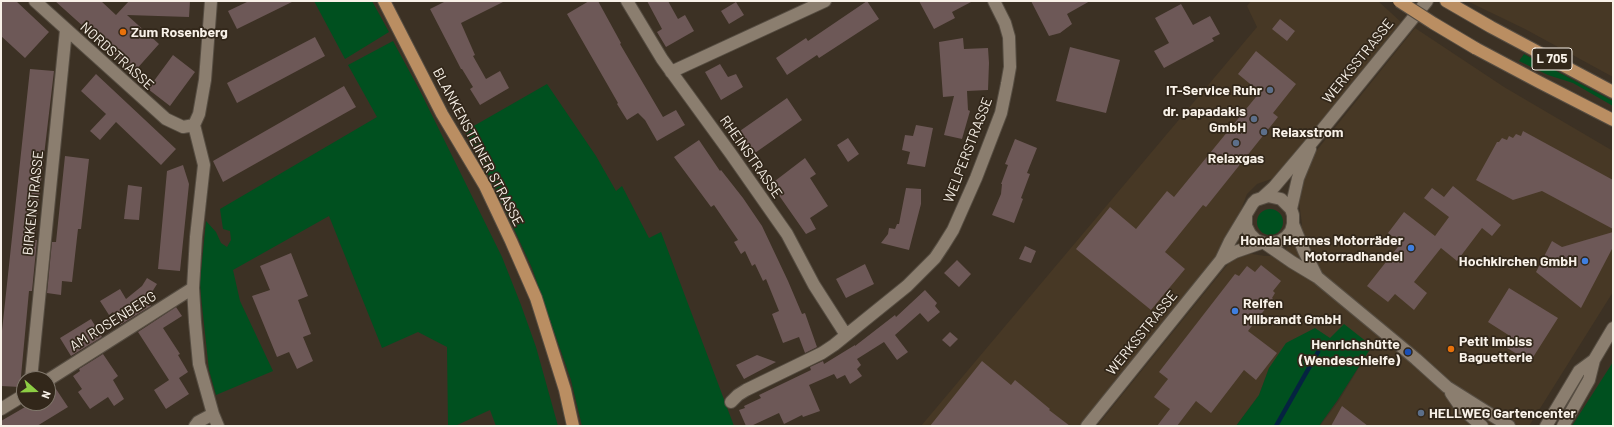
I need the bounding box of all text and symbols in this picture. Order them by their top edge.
street label: WERKSSTRASSE [1319,16,1397,106]
street label: NORDSTRASSE [77,19,157,93]
place label: Zum Rosenberg [131,24,228,40]
marker: Zum Rosenberg [118,27,128,37]
road number: L 705 [1532,48,1572,70]
street label: BLANKENSTEINER STRASSE [429,65,527,229]
place label: IT-Service Ruhr [1166,82,1262,98]
marker: IT-Service Ruhr [1265,85,1275,95]
street label: WELPERSTRASSE [940,95,996,205]
place label: dr. papadakis GmbH [1163,103,1246,136]
street label: RHEINSTRASSE [716,112,786,202]
marker: dr. papadakis GmbH [1249,114,1259,124]
place label: Relaxstrom [1272,124,1343,140]
marker: Relaxstrom [1259,127,1269,137]
marker: Relaxgas [1231,138,1241,148]
street label: BIRKENSTRASSE [19,150,47,256]
place label: Relaxgas [1208,150,1264,166]
place label: Honda Hermes Motorräder Motorradhandel [1240,232,1403,264]
marker: Honda Hermes Motorräder Motorradhandel [1406,243,1416,253]
place label: Hochkirchen GmbH [1459,253,1577,269]
marker: Hochkirchen GmbH [1580,256,1590,266]
street label: AM ROSENBERG [67,288,159,354]
street label: WERKSSTRASSE [1103,288,1181,378]
place label: Reifen Milbrandt GmbH [1243,295,1341,328]
marker: Reifen Milbrandt GmbH [1230,306,1240,316]
place label: Petit Imbiss Baguetterie [1459,333,1533,366]
place label: Henrichshütte (Wendeschleife) [1299,336,1400,368]
marker: Petit Imbiss Baguetterie [1446,344,1456,354]
marker: Henrichshütte (Wendeschleife) [1403,347,1413,357]
north arrow [16,371,56,411]
text: N [39,389,54,401]
place label: HELLWEG Gartencenter [1429,405,1576,421]
marker: HELLWEG Gartencenter [1416,408,1426,418]

